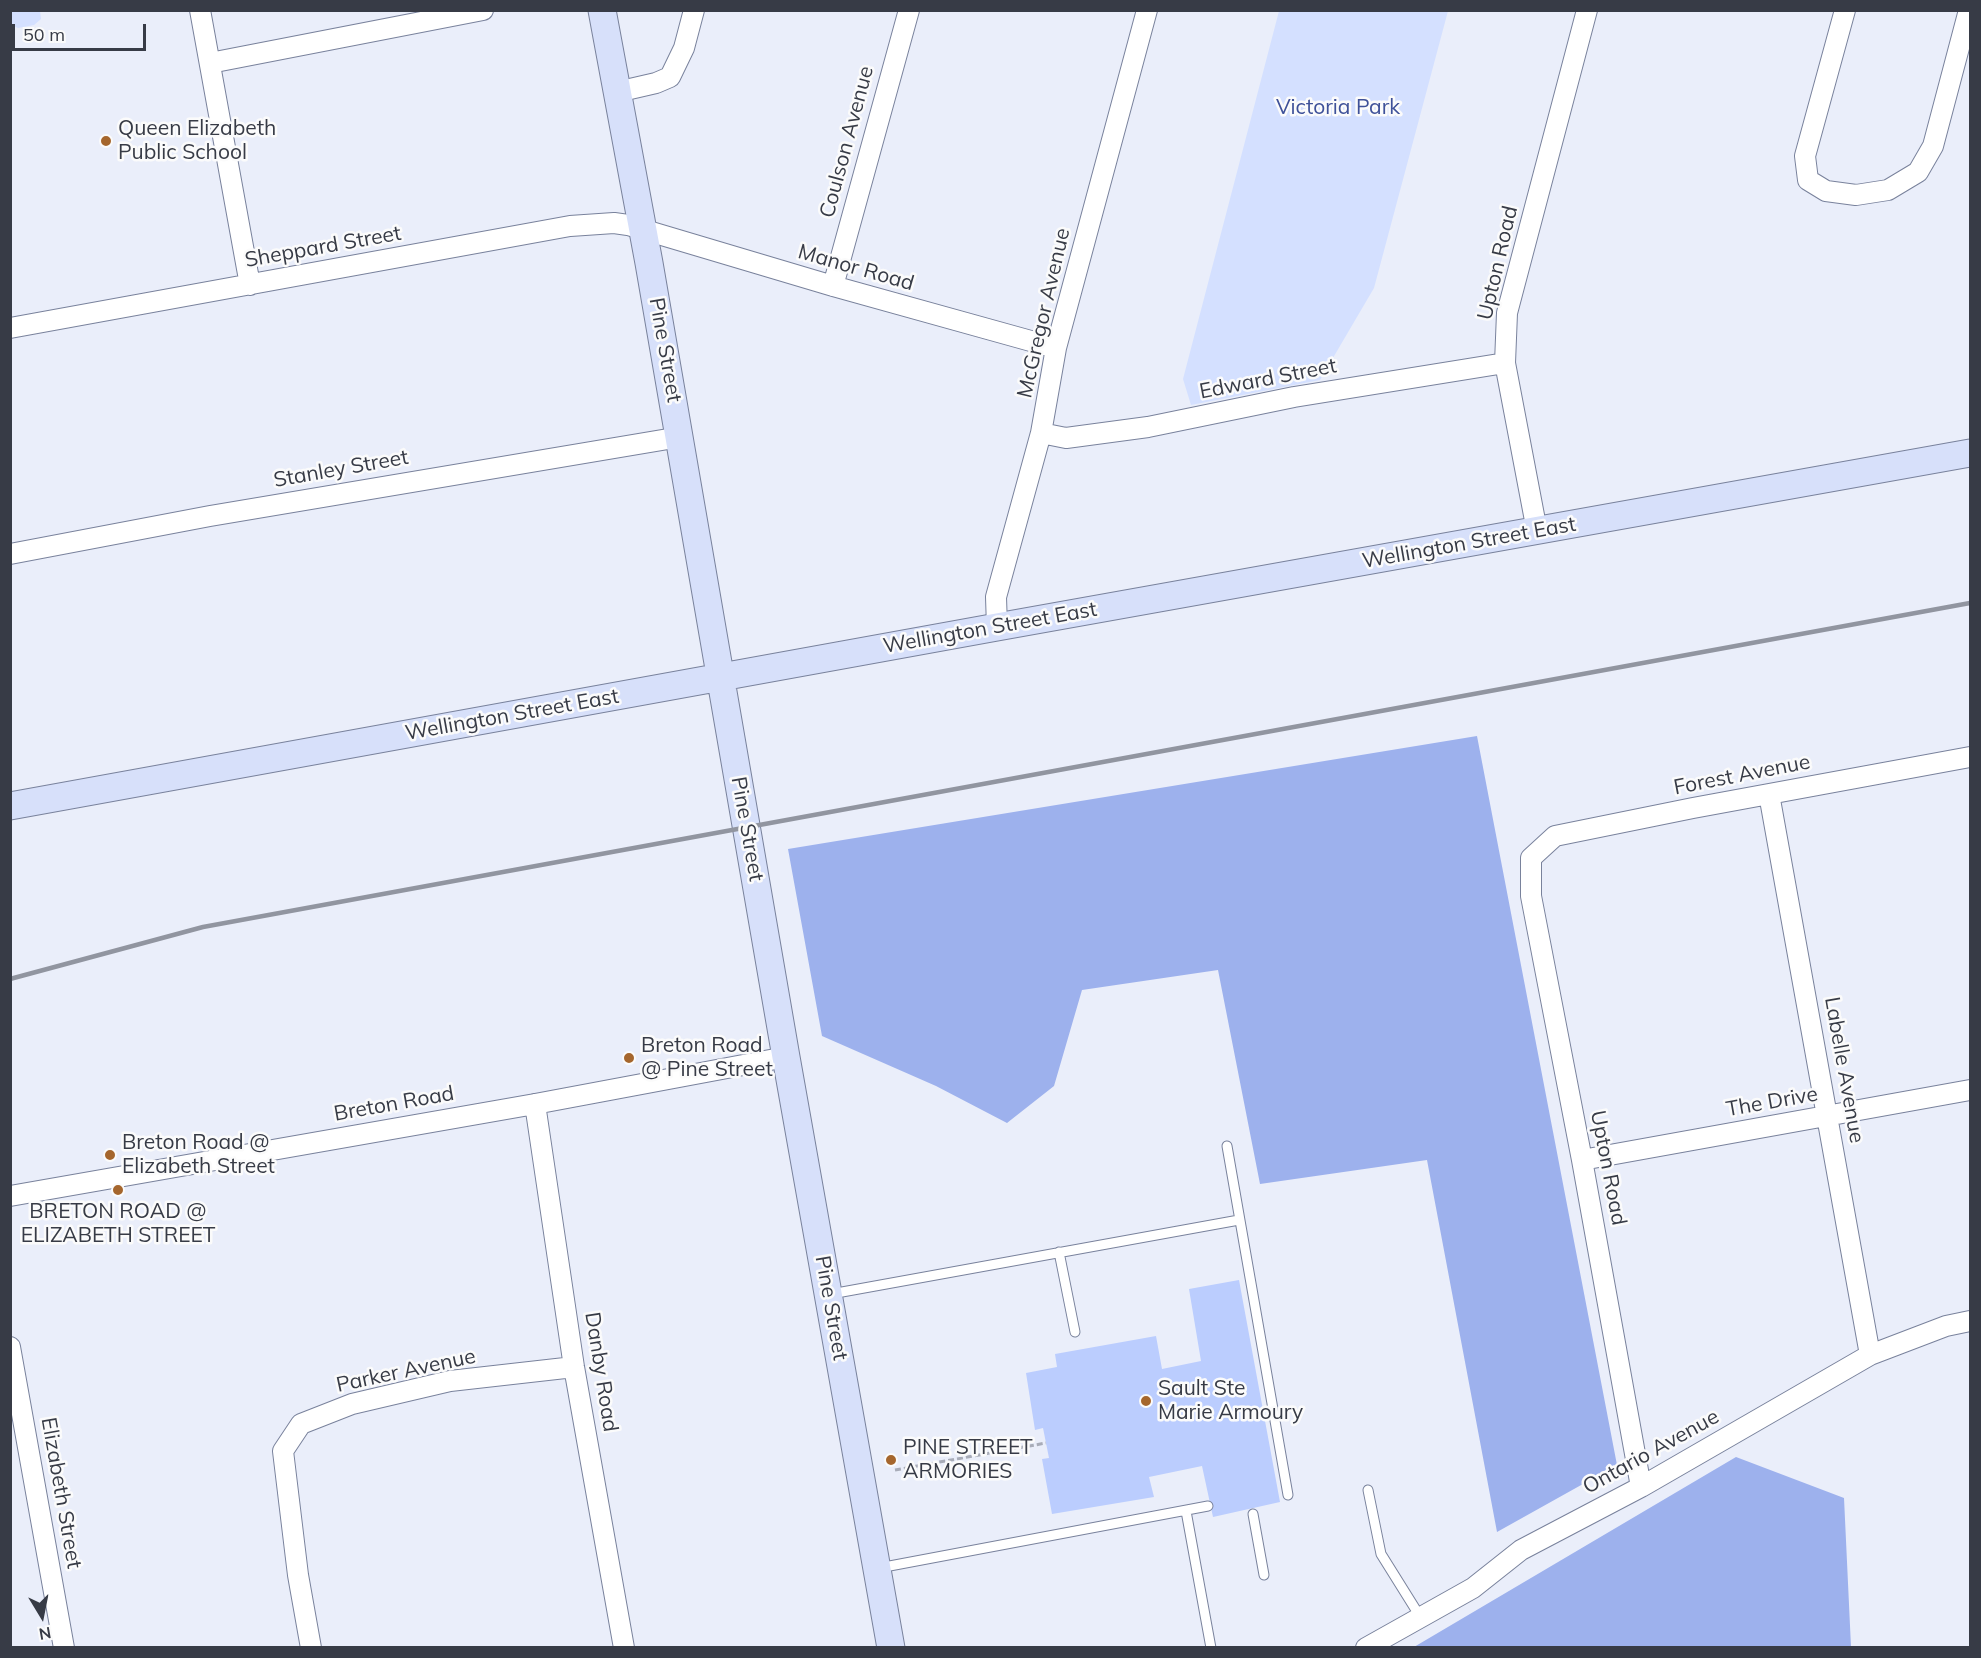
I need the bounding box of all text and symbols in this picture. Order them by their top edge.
scale bar [15,12,148,50]
text: 50 m [23,23,65,46]
street label: Coulson Avenue [815,63,879,221]
park label: Victoria Park [1276,95,1400,121]
place label: Queen Elizabeth Public School [118,116,276,166]
marker: Queen Elizabeth Public School [99,134,113,148]
street label: Upton Road [1473,203,1523,323]
street label: Sheppard Street [243,221,403,273]
street label: McGregor Avenue [1012,226,1076,400]
street label: Manor Road [795,239,917,297]
street label: Pine Street [643,296,687,404]
street label: Edward Street [1197,353,1339,405]
street label: Stanley Street [272,445,410,493]
street label: Wellington Street East [1360,512,1578,574]
street label: Wellington Street East [881,597,1099,659]
street label: Wellington Street East [403,684,621,746]
street label: Forest Avenue [1672,749,1812,801]
street label: Pine Street [725,775,769,883]
street label: Labelle Avenue [1819,995,1869,1145]
place label: Breton Road @ Pine Street [641,1033,773,1083]
marker: Breton Road @ Pine Street [622,1051,636,1065]
street label: Breton Road [332,1081,456,1127]
street label: The Drive [1724,1082,1820,1122]
street label: Upton Road [1585,1108,1631,1228]
place label: Breton Road @ Elizabeth Street [122,1130,275,1180]
marker: Breton Road @ Elizabeth Street [103,1148,117,1162]
marker: BRETON ROAD @ ELIZABETH STREET [111,1183,125,1197]
place label: BRETON ROAD @ ELIZABETH STREET [21,1199,215,1249]
street label: Pine Street [809,1254,853,1362]
street label: Danby Road [579,1310,623,1434]
street label: Parker Avenue [334,1344,478,1398]
place label: Sault Ste Marie Armoury [1158,1376,1303,1426]
marker: Sault Ste Marie Armoury [1139,1394,1153,1408]
street label: Ontario Avenue [1579,1404,1723,1500]
street label: Elizabeth Street [35,1415,87,1571]
place label: PINE STREET ARMORIES [903,1435,1033,1485]
marker: PINE STREET ARMORIES [884,1453,898,1467]
north arrow [12,1586,72,1646]
text: N [37,1623,53,1645]

